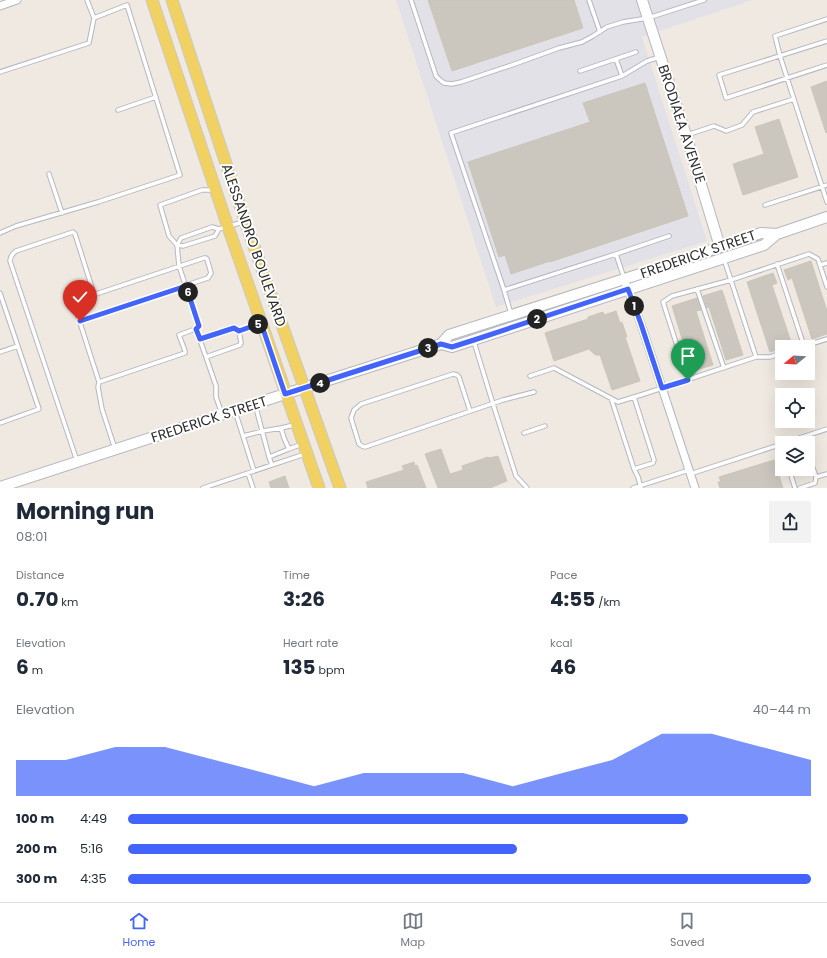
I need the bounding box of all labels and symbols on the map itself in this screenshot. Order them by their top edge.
street label: BRODIAEA AVENUE [653,62,711,186]
street label: ALESSANDRO BOULEVARD [217,161,291,329]
street label: FREDERICK STREET [638,225,759,283]
pin [63,280,97,321]
pin: 6 [178,282,198,302]
pin: 1 [624,296,644,316]
pin: 2 [527,309,547,329]
pin: 5 [248,314,268,334]
pin: 3 [418,338,438,358]
pin [671,339,705,380]
north arrow [775,340,815,380]
pin: 4 [310,373,330,393]
street label: FREDERICK STREET [148,391,270,447]

